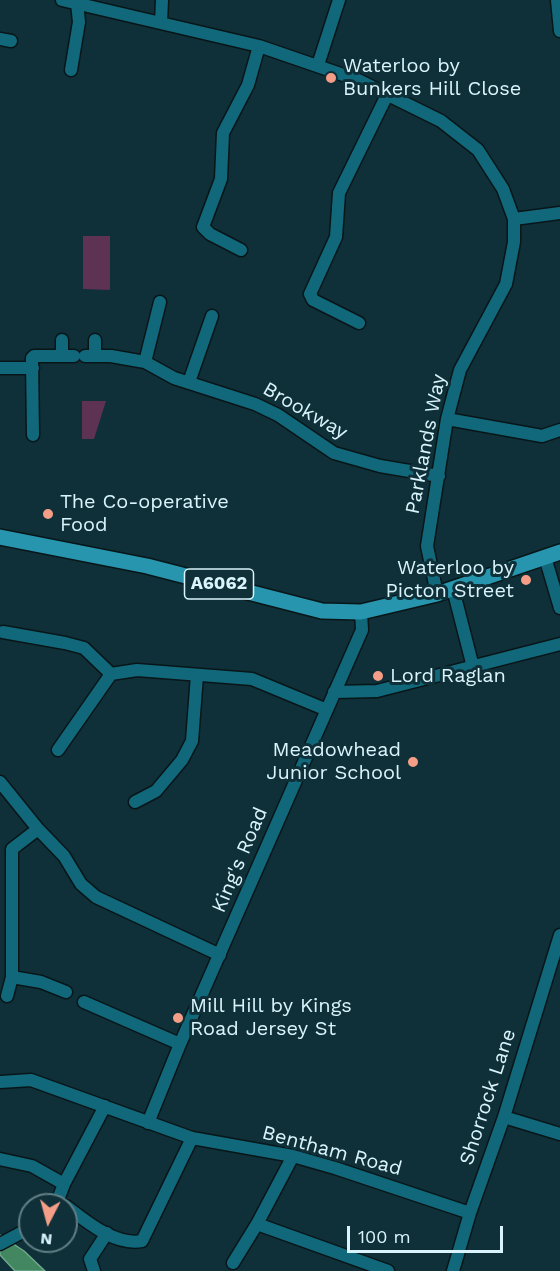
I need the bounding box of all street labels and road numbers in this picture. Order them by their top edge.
street label: Parklands Way [401,372,451,516]
street label: Brookway [258,377,352,445]
road number: A6062 [184,569,254,599]
street label: King's Road [207,804,273,916]
street label: Shorrock Lane [455,1026,521,1168]
street label: Bentham Road [260,1121,404,1181]

